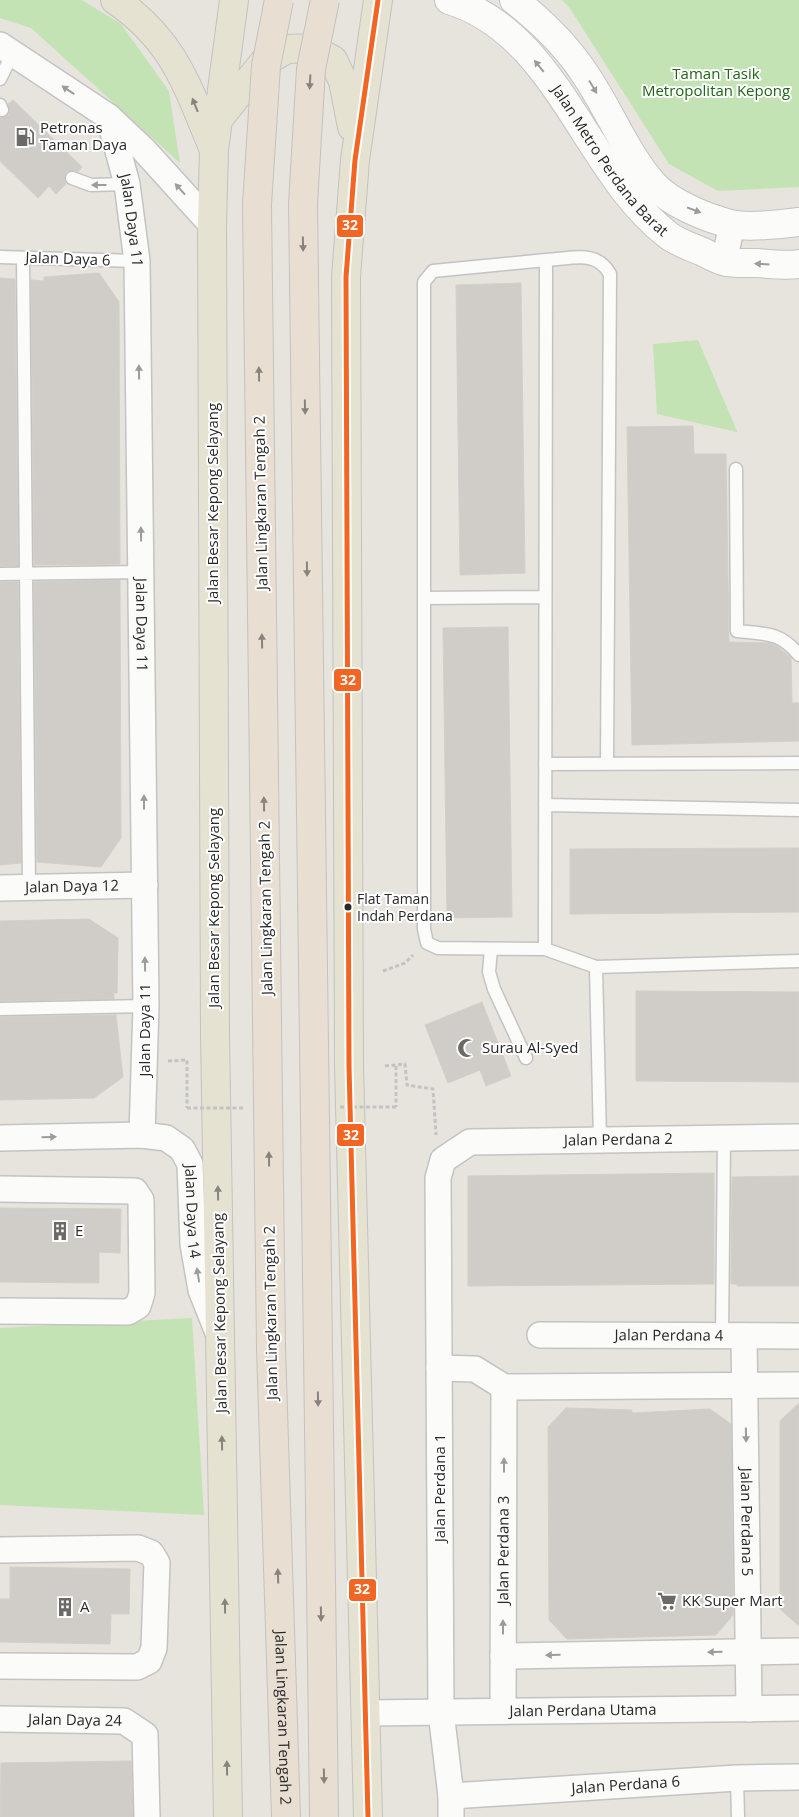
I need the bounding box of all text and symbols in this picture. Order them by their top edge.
one-way arrow [533,59,544,72]
park label: Taman Tasik Metropolitan Kepong [642,63,790,100]
one-way arrow [306,74,314,90]
street label: Jalan Metro Perdana Barat [547,79,673,240]
one-way arrow [589,81,598,94]
one-way arrow [62,85,75,95]
one-way arrow [191,98,199,112]
place label: Petronas Taman Daya [40,117,127,154]
fuel station icon: Petronas Taman Daya [14,126,36,148]
street label: Jalan Daya 11 [115,169,148,267]
one-way arrow [91,181,107,189]
one-way arrow [174,182,185,195]
one-way arrow [687,206,701,214]
line badge: 32 [336,214,364,238]
text: 32 [342,215,358,234]
one-way arrow [299,237,307,253]
street label: Jalan Daya 6 [23,246,111,269]
one-way arrow [753,259,769,267]
one-way arrow [134,363,142,379]
one-way arrow [255,366,263,382]
one-way arrow [301,399,309,415]
street label: Jalan Besar Kepong Selayang [202,403,222,605]
street label: Jalan Lingkaran Tengah 2 [248,416,272,592]
one-way arrow [137,526,145,542]
one-way arrow [303,562,311,578]
street label: Jalan Daya 11 [132,576,153,672]
one-way arrow [258,633,266,649]
line badge: 32 [333,668,362,692]
text: 32 [340,670,356,689]
one-way arrow [140,793,148,809]
one-way arrow [260,796,268,812]
street label: Jalan Besar Kepong Selayang [203,808,223,1010]
street label: Jalan Lingkaran Tengah 2 [253,821,277,997]
street label: Jalan Daya 12 [23,875,119,897]
place label: Flat Taman Indah Perdana [357,889,453,925]
marker: Flat Taman Indah Perdana [343,902,353,912]
one-way arrow [141,956,149,972]
street label: Jalan Daya 11 [134,983,154,1079]
mosque icon: Surau Al-Syed [456,1037,478,1059]
place label: Surau Al-Syed [482,1037,578,1057]
line badge: 32 [336,1123,365,1147]
text: 32 [343,1125,359,1144]
street label: Jalan Perdana 2 [562,1128,673,1150]
one-way arrow [41,1133,57,1141]
one-way arrow [265,1151,273,1167]
street label: Jalan Daya 14 [181,1162,206,1260]
one-way arrow [213,1185,221,1201]
street label: Jalan Besar Kepong Selayang [207,1213,231,1415]
building icon: E [49,1220,71,1242]
place label: E [75,1220,83,1240]
street label: Jalan Lingkaran Tengah 2 [258,1226,282,1402]
one-way arrow [194,1266,202,1282]
street label: Jalan Perdana 4 [613,1324,724,1345]
one-way arrow [314,1391,322,1407]
one-way arrow [742,1427,750,1443]
street label: Jalan Perdana 1 [429,1434,449,1544]
one-way arrow [218,1435,226,1451]
one-way arrow [500,1457,508,1473]
street label: Jalan Perdana 5 [737,1465,758,1576]
street label: Jalan Perdana 3 [492,1496,513,1606]
one-way arrow [274,1568,282,1584]
line badge: 32 [348,1578,377,1602]
text: 32 [354,1579,370,1598]
supermarket icon: KK Super Mart [656,1590,678,1612]
place label: KK Super Mart [682,1590,783,1610]
building icon: A [54,1596,76,1618]
place label: A [80,1596,90,1616]
one-way arrow [221,1598,229,1614]
one-way arrow [318,1606,326,1622]
one-way arrow [499,1619,507,1635]
street label: Jalan Lingkaran Tengah 2 [271,1628,297,1805]
one-way arrow [707,1648,723,1656]
one-way arrow [545,1651,561,1659]
street label: Jalan Perdana Utama [507,1699,657,1720]
street label: Jalan Daya 24 [26,1708,122,1730]
one-way arrow [223,1760,231,1776]
one-way arrow [320,1768,328,1784]
street label: Jalan Perdana 6 [569,1771,681,1798]

